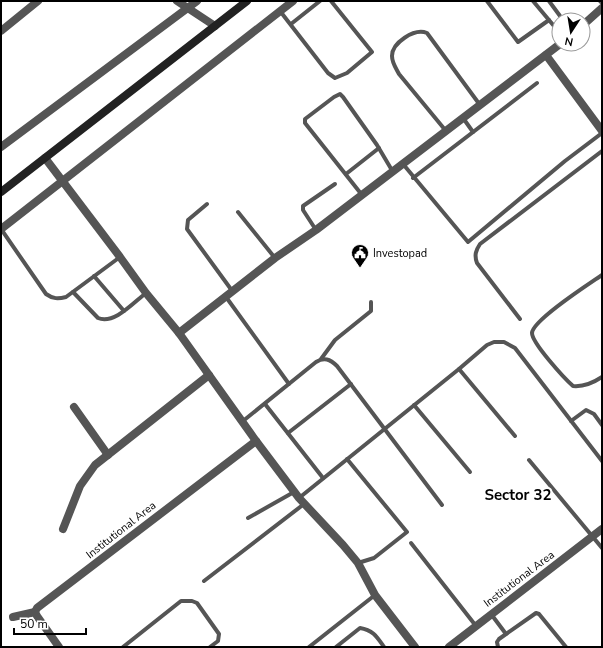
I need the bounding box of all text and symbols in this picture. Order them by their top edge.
north arrow [551,12,591,52]
text: N [563,33,575,49]
public building icon: Investopad [350,243,370,268]
place label: Investopad [373,246,427,261]
district label: Sector 32 [485,485,551,505]
street label: Institutional Area [83,498,159,562]
street label: Institutional Area [481,547,558,611]
scale bar [14,610,86,636]
text: 50 m [20,616,48,632]

